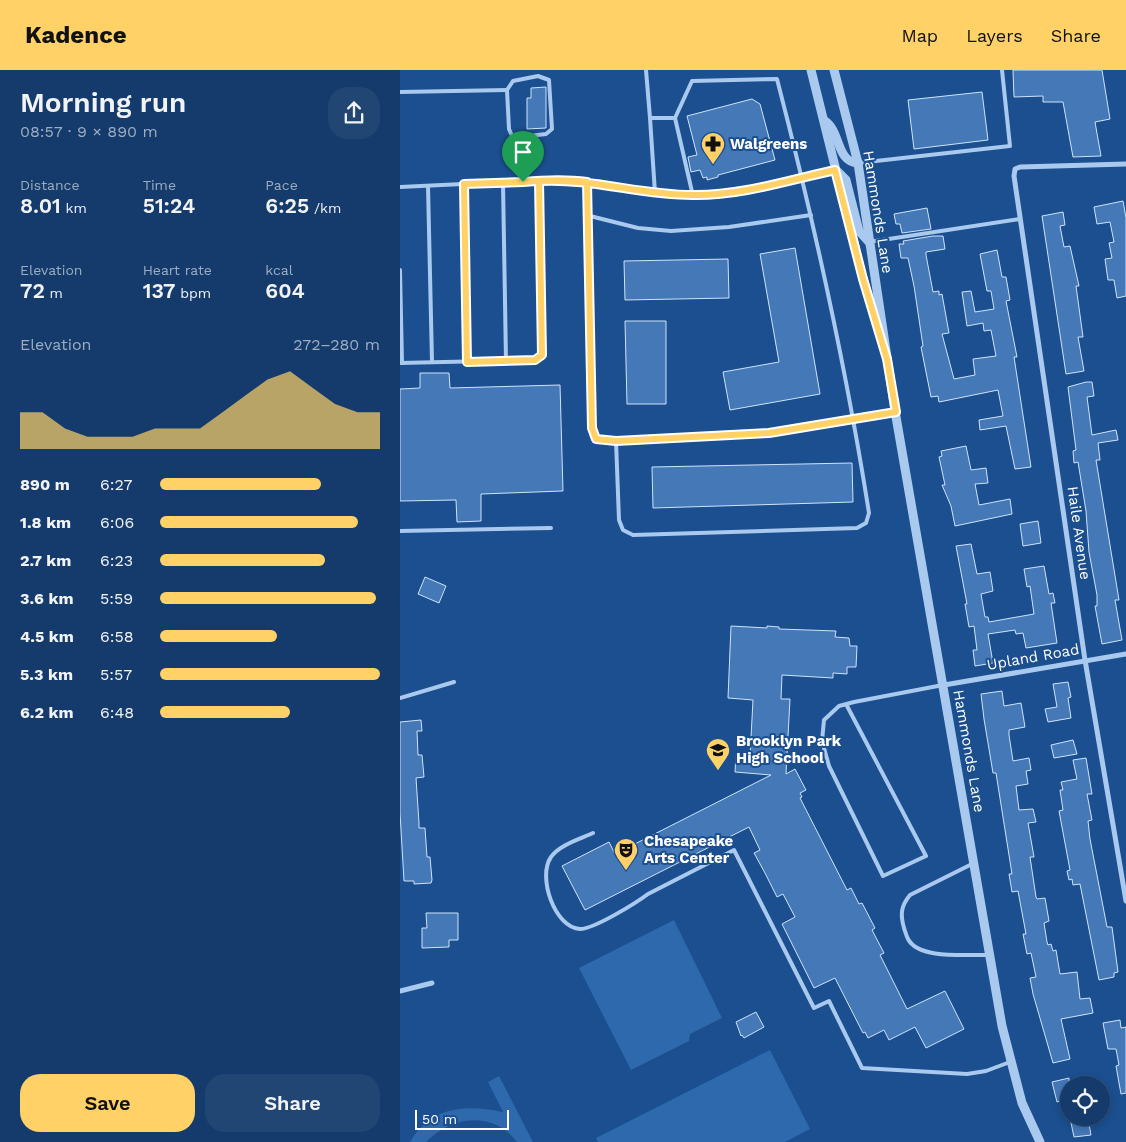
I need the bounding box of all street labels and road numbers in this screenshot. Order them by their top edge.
street label: Hammonds Lane [859,149,897,275]
street label: Haile Avenue [1064,485,1094,581]
street label: Upland Road [985,640,1081,674]
street label: Hammonds Lane [949,688,989,814]

